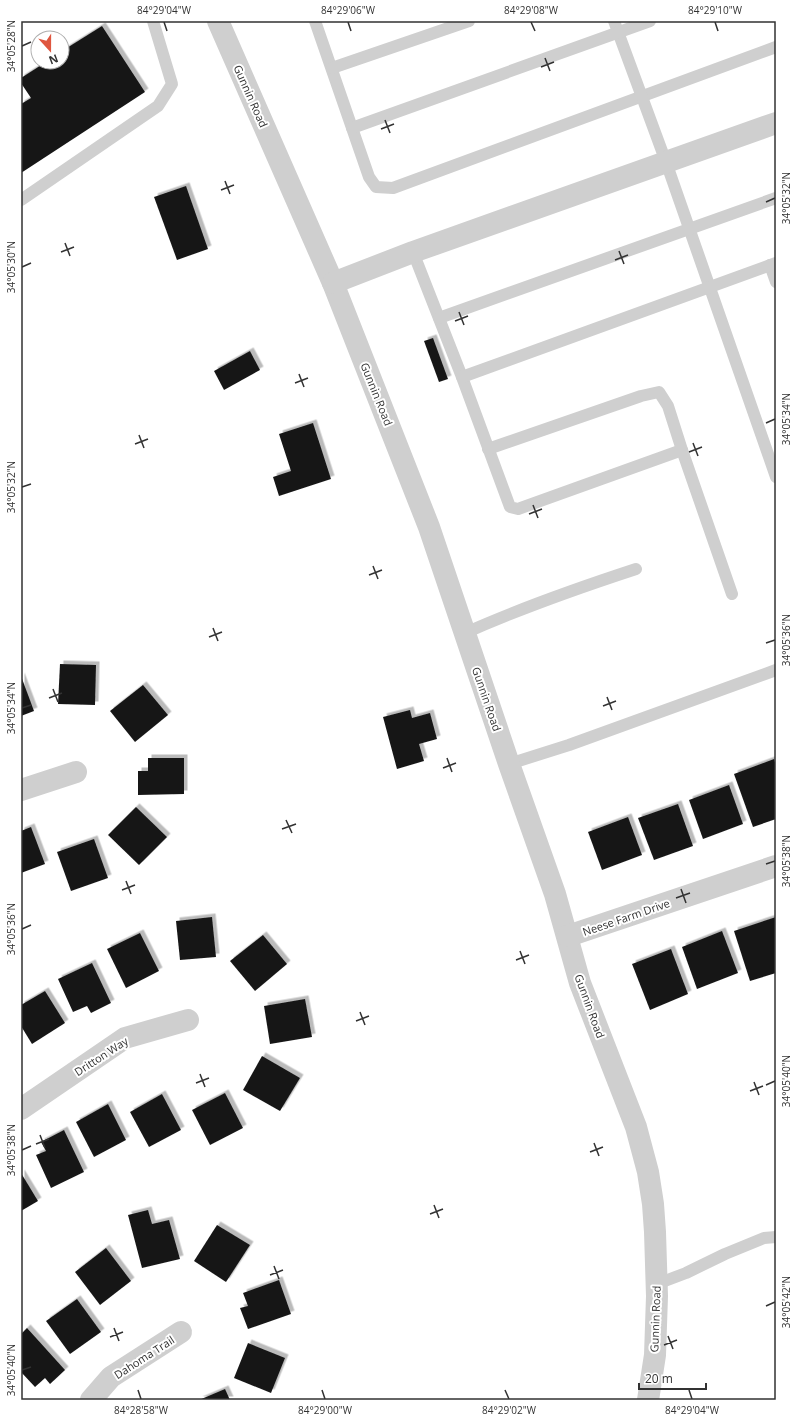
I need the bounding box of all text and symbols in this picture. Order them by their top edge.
text: 84°29'04"W [137,3,192,17]
text: 84°29'06"W [321,3,376,17]
text: 84°29'08"W [504,3,559,17]
text: 84°29'10"W [688,3,743,17]
text: 34°05'28"N [4,20,18,72]
north arrow [30,30,70,70]
text: N [47,51,61,68]
street label: Gunnin Road [231,62,271,130]
text: 34°05'32"N [779,172,793,224]
text: 34°05'30"N [4,241,18,293]
street label: Gunnin Road [358,360,396,428]
text: 34°05'34"N [779,393,793,445]
text: 34°05'32"N [4,461,18,513]
text: 34°05'36"N [779,614,793,666]
street label: Gunnin Road [469,665,505,733]
text: 34°05'34"N [4,682,18,734]
text: 34°05'38"N [779,835,793,887]
street label: Neese Farm Drive [580,895,672,939]
text: 34°05'36"N [4,903,18,955]
street label: Gunnin Road [572,972,608,1040]
street label: Dritton Way [71,1033,131,1079]
text: 34°05'40"N [779,1055,793,1107]
text: 34°05'38"N [4,1124,18,1176]
text: 34°05'42"N [779,1276,793,1328]
street label: Gunnin Road [646,1285,664,1353]
street label: Dahoma Trail [111,1332,177,1382]
text: 34°05'40"N [4,1344,18,1396]
scale bar [639,1365,706,1391]
text: 20 m [645,1370,673,1387]
text: 84°28'58"W [114,1403,169,1417]
text: 84°29'00"W [298,1403,353,1417]
text: 84°29'02"W [482,1403,537,1417]
text: 84°29'04"W [665,1403,720,1417]

